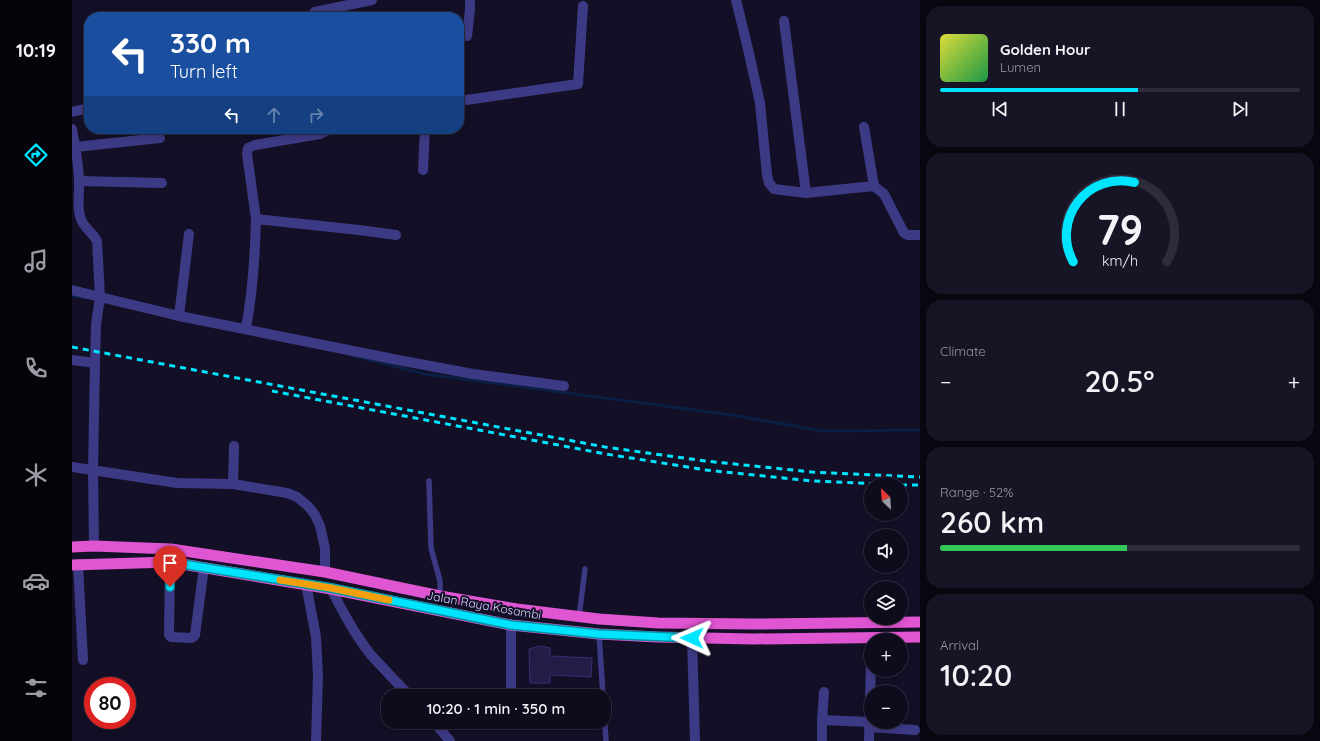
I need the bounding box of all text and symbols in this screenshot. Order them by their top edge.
text: 330 m [170,25,251,60]
icon: left [104,28,156,80]
text: 10:19 [16,39,56,62]
text: Golden Hour [1000,40,1091,59]
text: Lumen [1000,59,1041,75]
text: Turn left [170,60,238,83]
icon: previous [989,98,1011,120]
icon: pause [1109,98,1131,120]
icon: next [1229,98,1251,120]
icon: left [221,104,243,126]
icon: ahead [263,104,285,126]
icon: right [305,104,327,126]
icon: directions [22,141,50,169]
text: 79 [1097,202,1143,254]
icon: music [22,247,50,275]
text: km/h [1102,251,1138,269]
text: Climate [940,343,986,359]
icon: phone [22,354,50,382]
text: 20.5° [1084,362,1155,400]
text: − [940,368,951,396]
text: + [1288,368,1300,396]
icon: climate [22,461,50,489]
north arrow [864,477,908,521]
map controls [864,477,908,729]
text: Range · 52% [940,484,1013,500]
text: 260 km [940,503,1044,541]
button: sound [864,529,908,573]
pin [153,546,187,587]
icon: arrive [159,552,181,574]
icon: car [22,567,50,595]
button: layers [864,581,908,625]
street label: Jalan Raya Kosambi [426,588,542,622]
position arrow [671,617,713,659]
button: + [864,633,908,677]
text: Arrival [940,637,979,653]
text: 10:20 [940,656,1012,694]
icon: filters [22,674,50,702]
speed limit sign: 80 [84,677,136,729]
button: − [864,685,908,729]
text: 10:20 · 1 min · 350 m [427,699,565,718]

